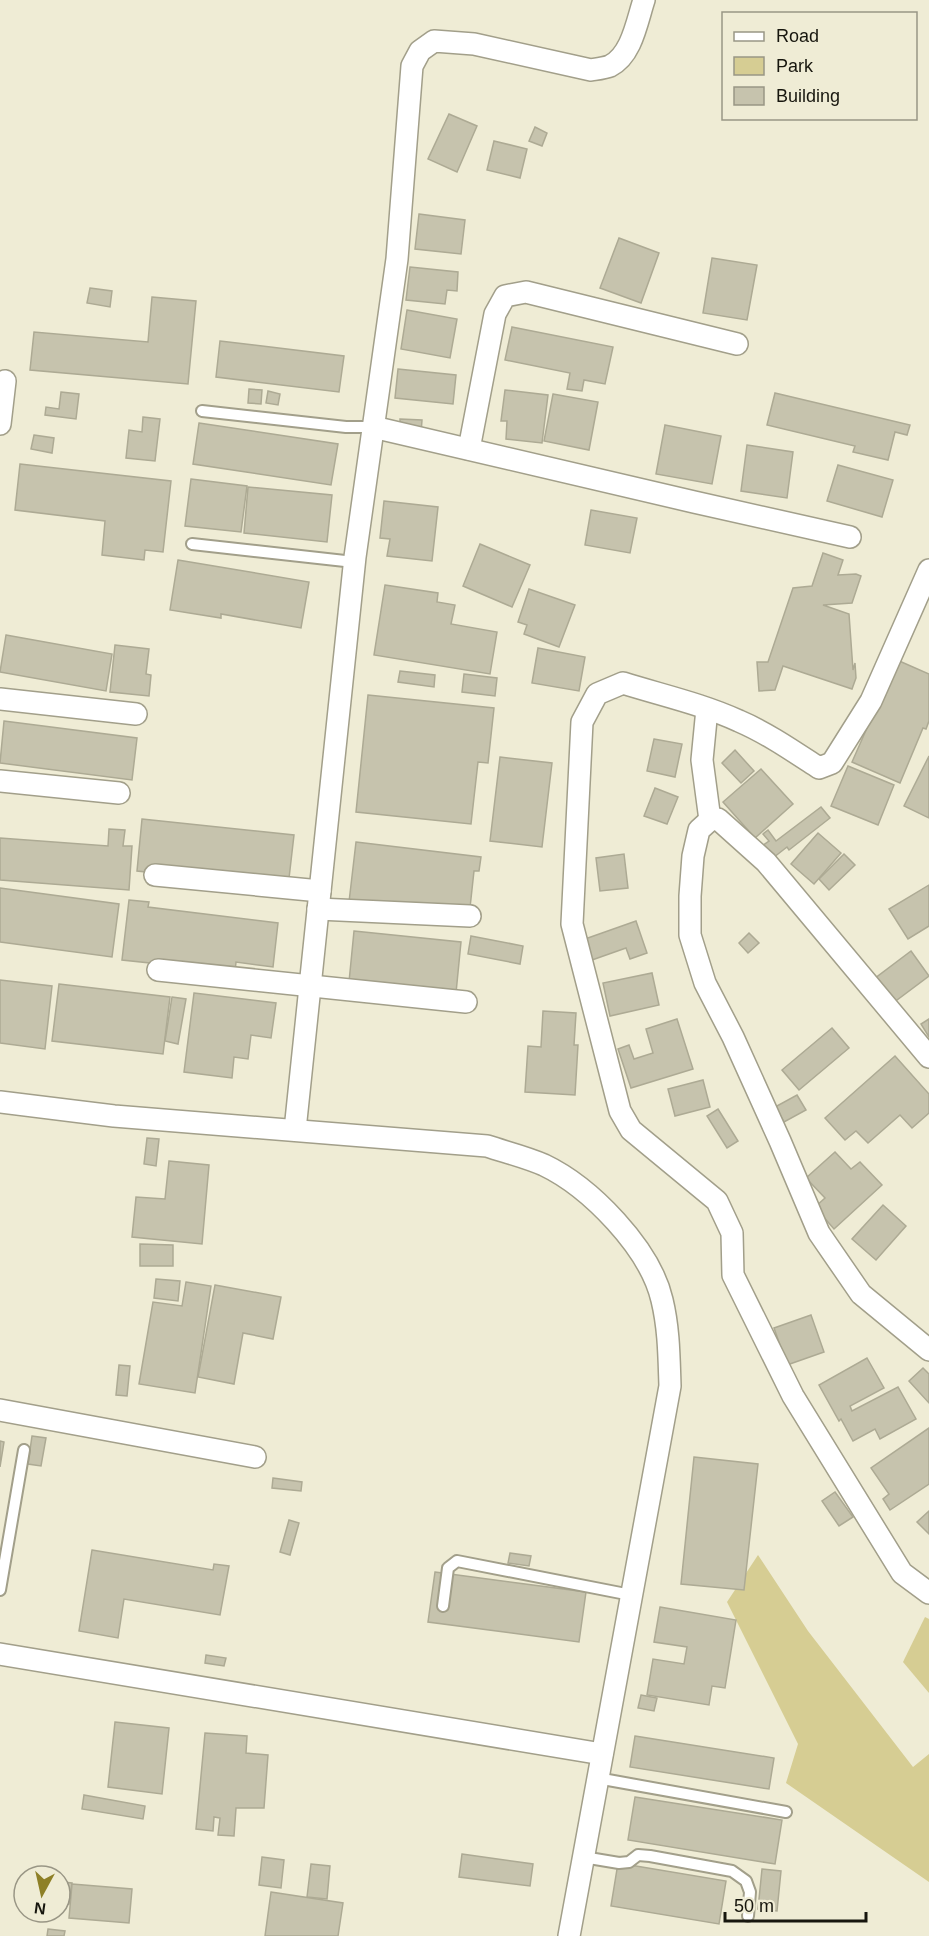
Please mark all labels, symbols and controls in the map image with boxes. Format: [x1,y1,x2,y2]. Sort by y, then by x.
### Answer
legend [722,12,917,120]
text: Road [776,26,819,46]
text: Park [776,56,814,76]
text: Building [776,86,840,106]
north arrow [12,1864,72,1924]
scale bar [725,1885,866,1923]
text: 50 m [734,1896,774,1916]
text: N [33,1899,47,1918]

